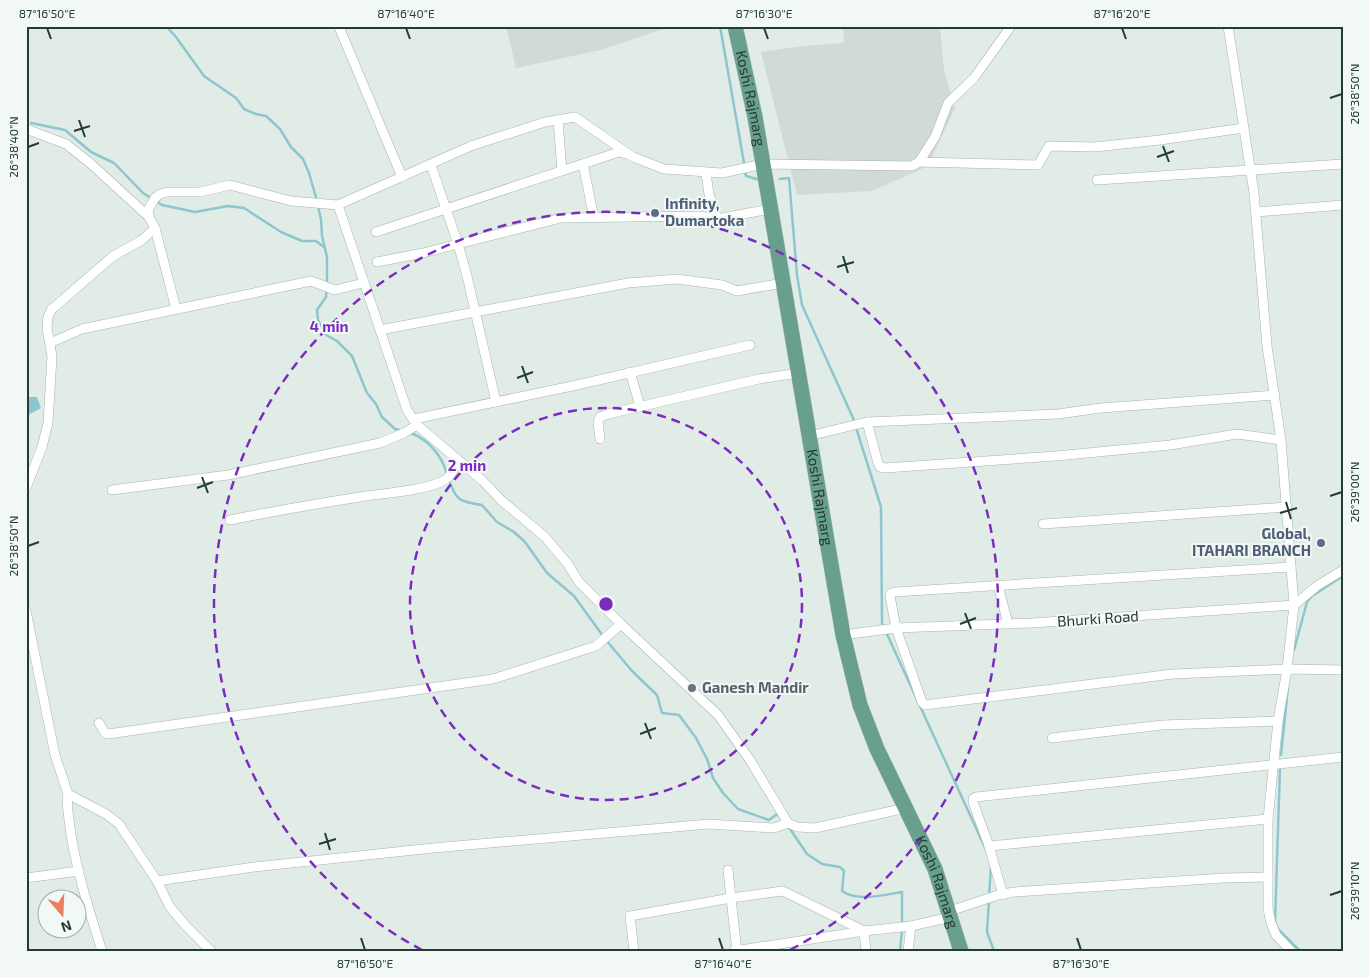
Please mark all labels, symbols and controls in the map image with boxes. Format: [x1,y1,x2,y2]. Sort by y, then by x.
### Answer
text: 87°16'50"E [19,6,76,20]
text: 87°16'40"E [377,6,435,20]
text: 87°16'30"E [736,6,793,20]
text: 87°16'20"E [1094,6,1151,20]
street label: Koshi Rajmarg [733,48,770,148]
text: 26°38'50"N [1347,64,1361,124]
text: 26°38'40"N [6,116,20,178]
place label: Infinity, Dumartoka [665,194,744,229]
marker: Infinity, Dumartoka [649,207,661,219]
text: 4 min [309,317,349,335]
street label: Koshi Rajmarg [804,448,838,547]
text: 2 min [448,456,486,474]
text: 26°39'00"N [1347,461,1361,523]
text: 26°38'50"N [6,516,20,576]
place label: Global, ITAHARI BRANCH [1192,524,1311,559]
marker: Global, ITAHARI BRANCH [1315,537,1327,549]
centre of rings [597,595,615,613]
street label: Bhurki Road [1056,606,1139,630]
place label: Ganesh Mandir [702,678,809,696]
marker: Ganesh Mandir [686,682,698,694]
street label: Koshi Rajmarg [912,832,963,931]
text: 26°39'10"N [1347,862,1361,920]
north arrow [38,890,88,940]
text: N [59,917,74,936]
text: 87°16'50"E [337,956,394,970]
text: 87°16'40"E [694,956,752,970]
text: 87°16'30"E [1053,956,1110,970]

